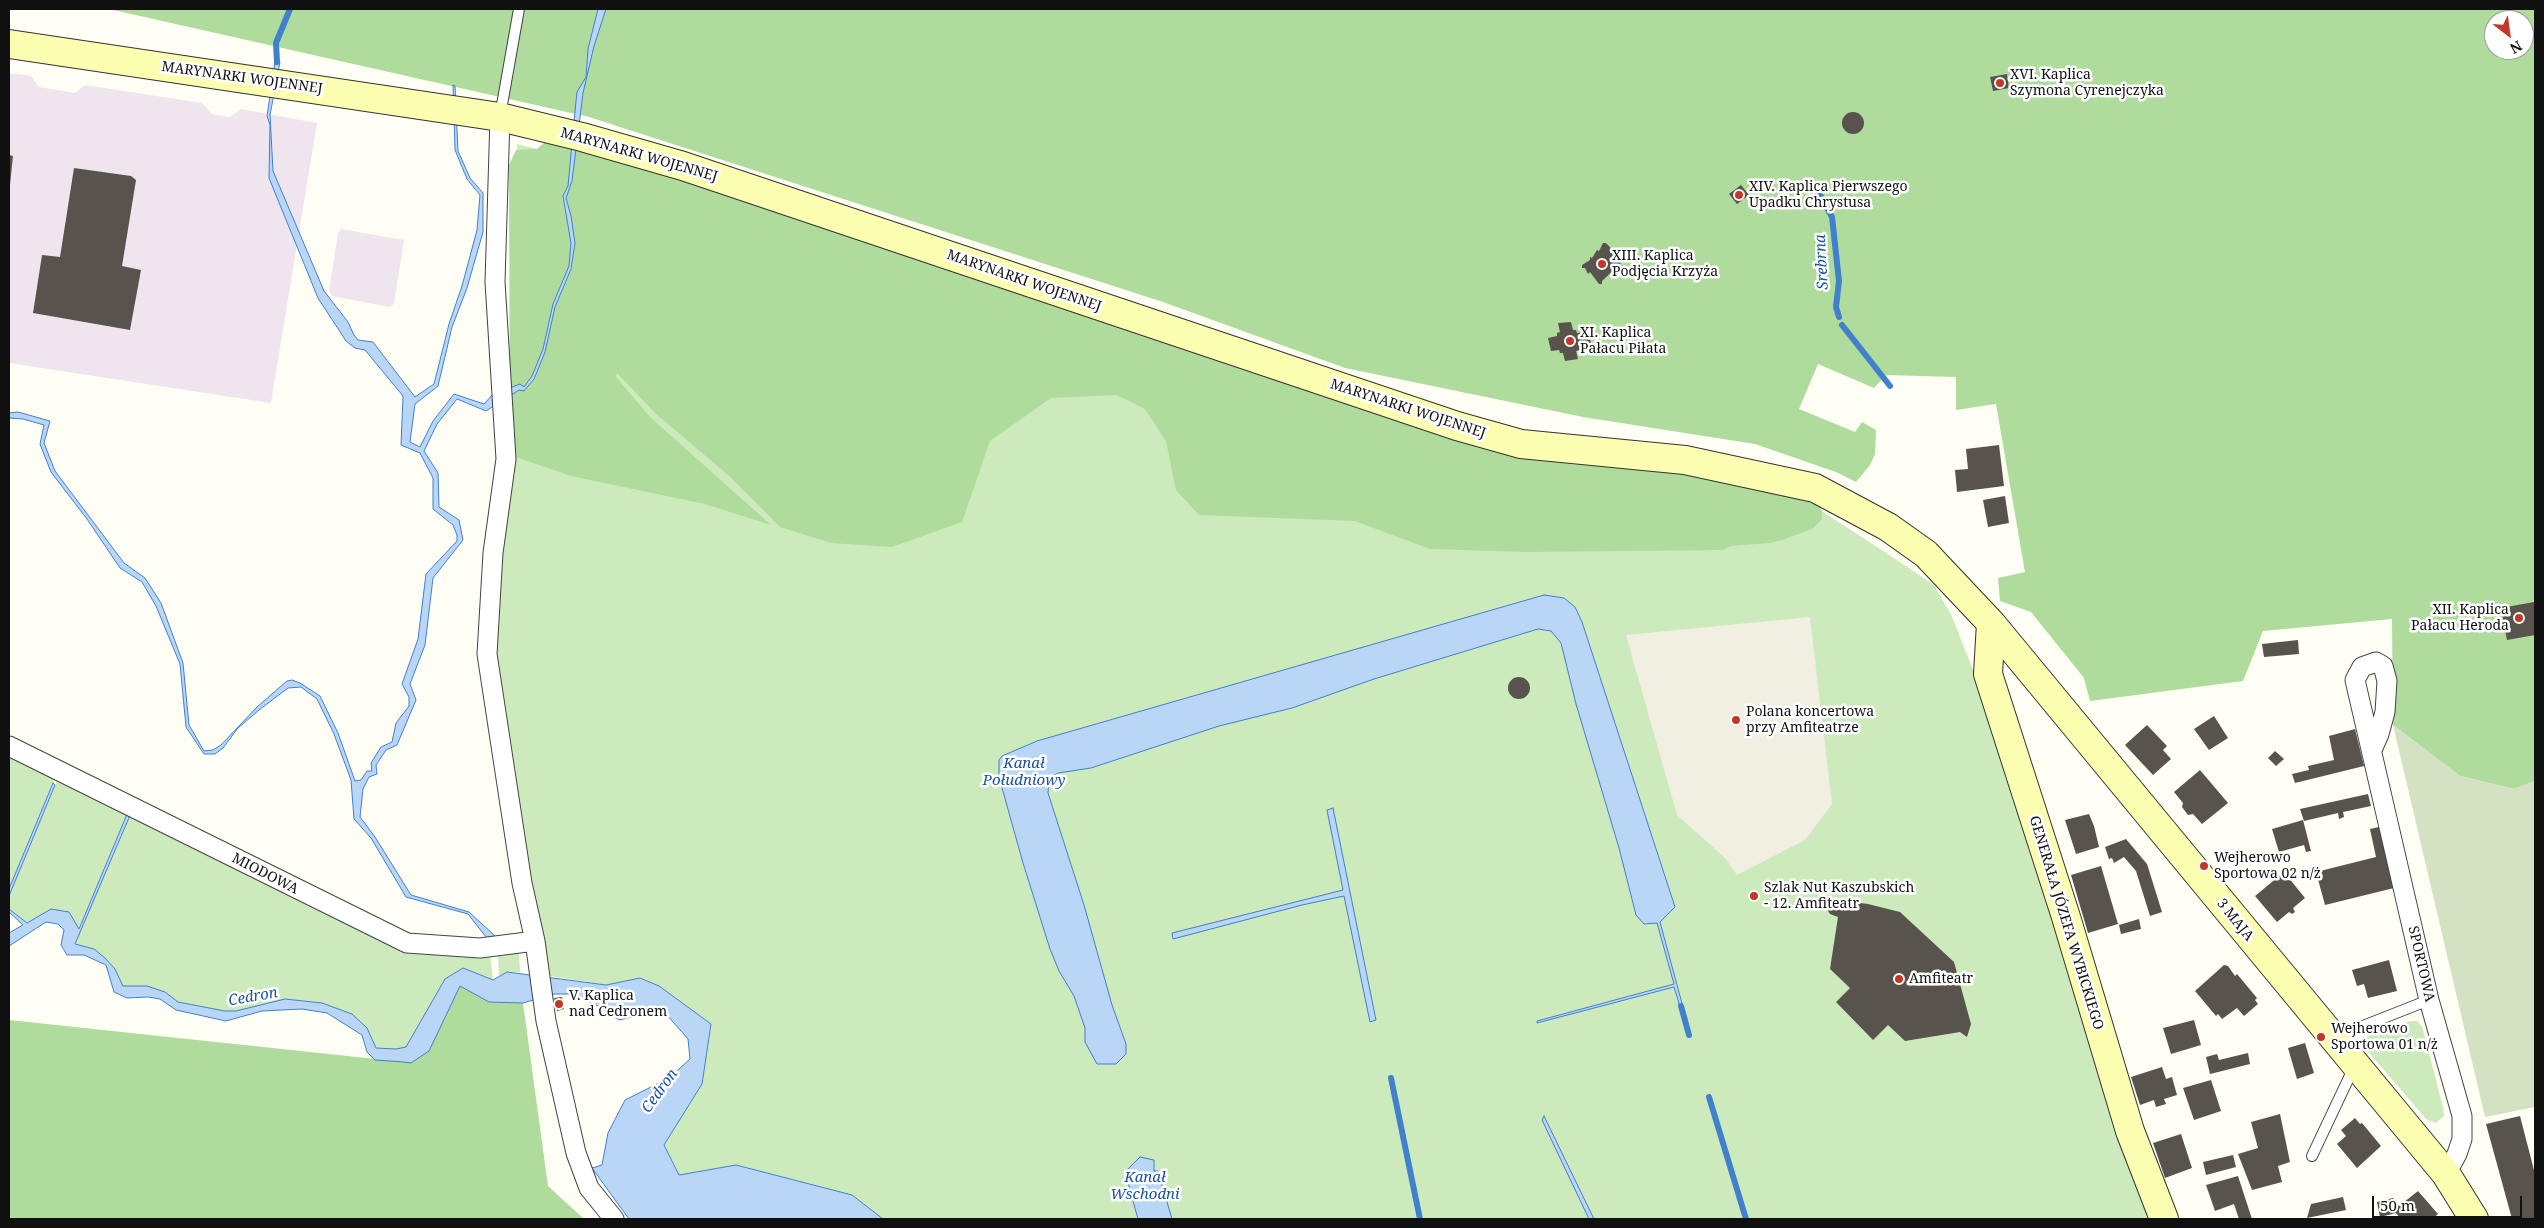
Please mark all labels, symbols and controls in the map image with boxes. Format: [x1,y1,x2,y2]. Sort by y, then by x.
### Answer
north arrow [2484,10,2534,60]
text: N [2507,37,2526,59]
street label: MARYNARKI WOJENNEJ [160,58,324,98]
place label: XVI. Kaplica Szymona Cyrenejczyka [2010,67,2164,100]
marker: XVI. Kaplica Szymona Cyrenejczyka [1994,77,2006,89]
street label: MARYNARKI WOJENNEJ [559,125,719,185]
place label: XIV. Kaplica Pierwszego Upadku Chrystusa [1749,179,1908,212]
marker: XIV. Kaplica Pierwszego Upadku Chrystusa [1733,189,1745,201]
water label: Srebrna [1812,234,1832,290]
street label: MARYNARKI WOJENNEJ [944,247,1104,315]
place label: XIII. Kaplica Podjęcia Krzyża [1612,248,1718,280]
marker: XIII. Kaplica Podjęcia Krzyża [1596,258,1608,270]
place label: XI. Kaplica Pałacu Piłata [1580,325,1666,358]
marker: XI. Kaplica Pałacu Piłata [1564,335,1576,347]
street label: MARYNARKI WOJENNEJ [1328,376,1488,442]
place label: XII. Kaplica Pałacu Heroda [2411,602,2509,634]
marker: XII. Kaplica Pałacu Heroda [2513,612,2525,624]
place label: Polana koncertowa przy Amfiteatrze [1746,704,1874,736]
marker: Polana koncertowa przy Amfiteatrze [1730,714,1742,726]
water label: Kanał Południowy [983,755,1065,790]
street label: GENERAŁA JÓZEFA WYBICKIEGO [2025,814,2107,1032]
street label: MIODOWA [229,850,301,898]
place label: Wejherowo Sportowa 02 n/ż [2214,850,2321,882]
marker: Wejherowo Sportowa 02 n/ż [2198,860,2210,872]
place label: Szlak Nut Kaszubskich - 12. Amfiteatr [1764,880,1914,912]
marker: Szlak Nut Kaszubskich - 12. Amfiteatr [1748,890,1760,902]
street label: 3 MAJA [2213,896,2257,944]
street label: SPORTOWA [2404,924,2438,1004]
place label: Amfiteatr [1909,971,1973,987]
marker: Amfiteatr [1893,973,1905,985]
water label: Cedron [227,984,279,1010]
place label: V. Kaplica nad Cedronem [569,988,667,1020]
marker: V. Kaplica nad Cedronem [553,998,565,1010]
place label: Wejherowo Sportowa 01 n/ż [2331,1021,2438,1054]
marker: Wejherowo Sportowa 01 n/ż [2315,1031,2327,1043]
water label: Cedron [638,1066,682,1116]
water label: Kanał Wschodni [1110,1169,1180,1204]
scale bar [2374,1186,2524,1218]
text: 50 m [2380,1195,2415,1215]

